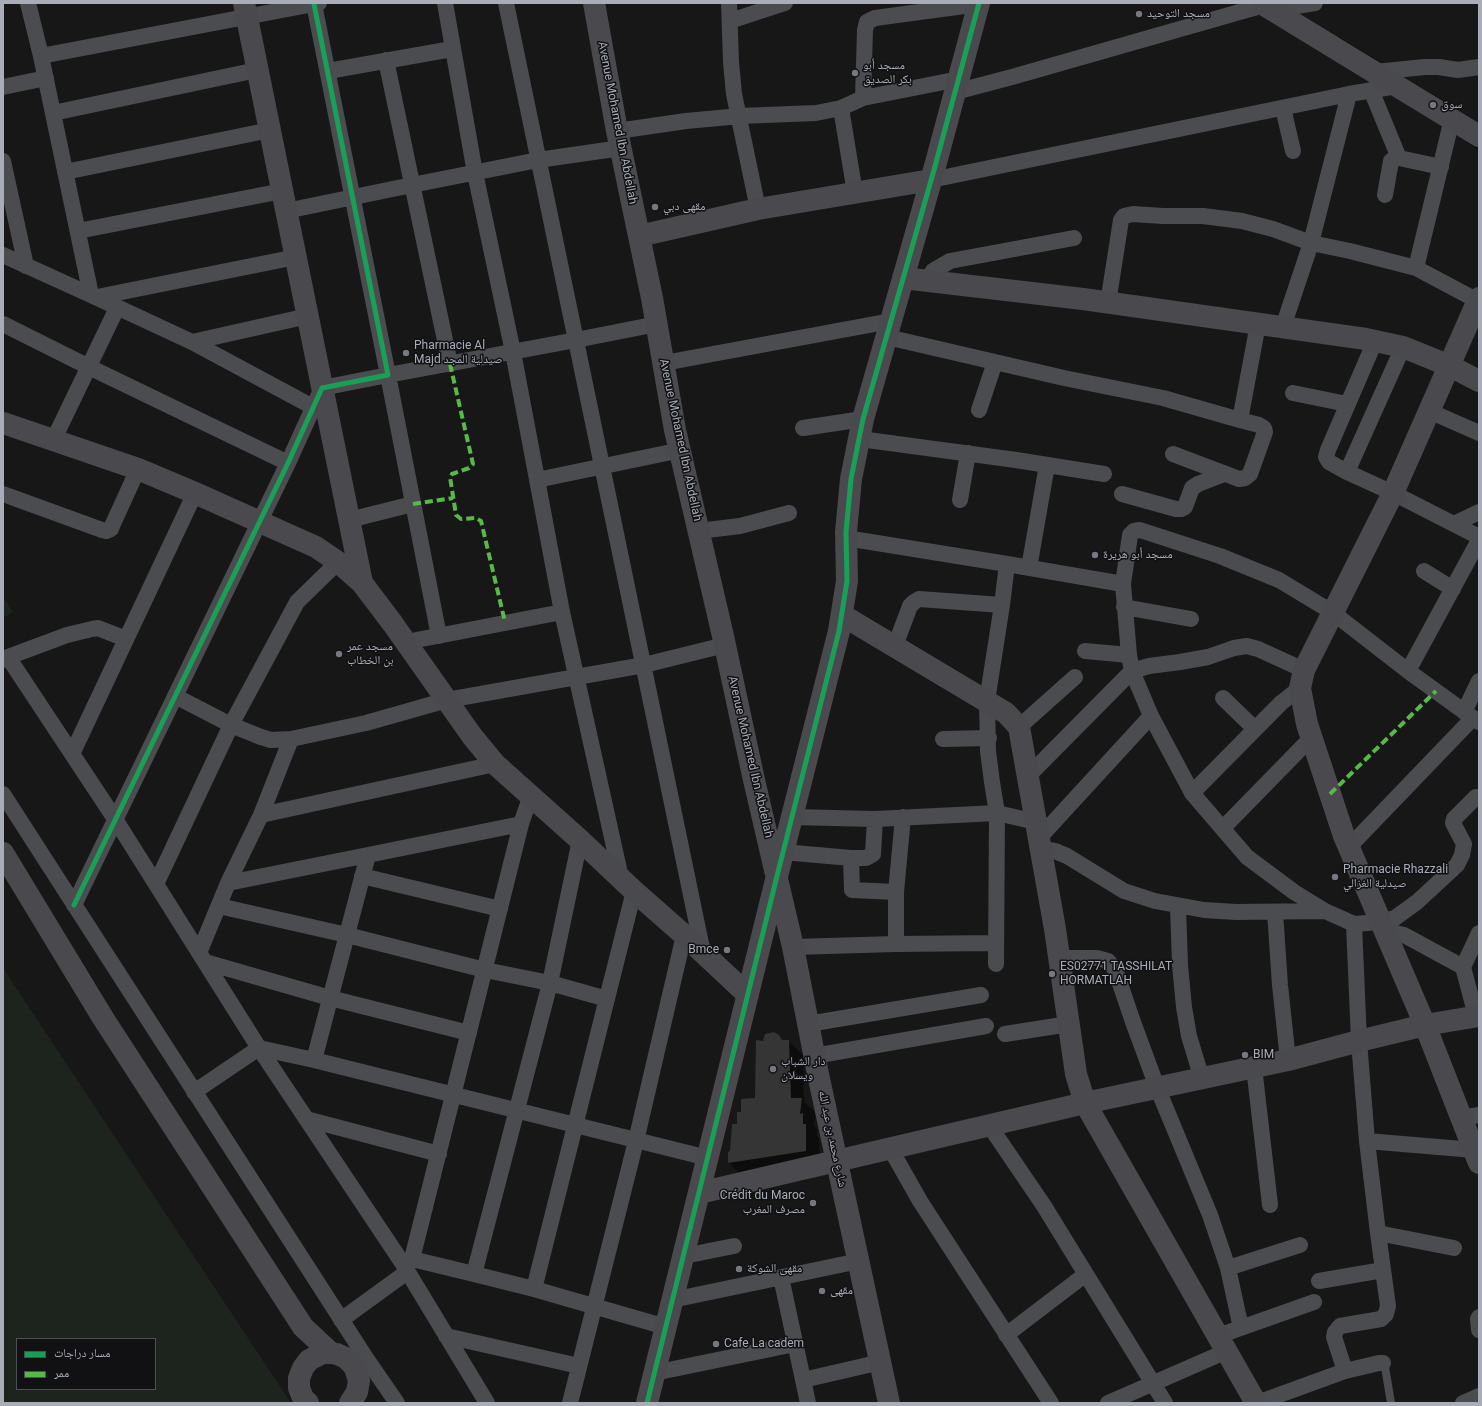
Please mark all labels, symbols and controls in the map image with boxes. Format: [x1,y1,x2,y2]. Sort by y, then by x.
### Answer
place label: مسجد التوحيد [1147,7,1210,21]
marker: مسجد التوحيد [1134,9,1144,19]
street label: Avenue Mohamed Ibn Abdellah [594,40,640,206]
place label: مسجد أبو بكر الصديق [863,59,912,87]
marker: مسجد أبو بكر الصديق [850,68,860,78]
place label: سوق [1441,98,1462,112]
marker: سوق [1428,100,1438,110]
place label: مقهى دبي [663,200,705,214]
marker: مقهى دبي [650,202,660,212]
place label: Pharmacie Al Majd صيدلية المجد [414,339,502,367]
marker: Pharmacie Al Majd صيدلية المجد [401,348,411,358]
street label: Avenue Mohamed Ibn Abdellah [656,358,704,522]
place label: مسجد أبو هريرة [1103,548,1173,562]
marker: مسجد أبو هريرة [1090,550,1100,560]
place label: مسجد عمر بن الخطاب [347,640,394,668]
marker: مسجد عمر بن الخطاب [334,649,344,659]
street label: Avenue Mohamed Ibn Abdellah [724,675,776,839]
place label: Pharmacie Rhazzali صيدلية الغزالي [1343,863,1448,891]
marker: Pharmacie Rhazzali صيدلية الغزالي [1330,872,1340,882]
place label: Bmce [688,943,719,957]
marker: Bmce [722,945,732,955]
place label: ES02771 TASSHILAT HORMATLAH [1060,960,1172,988]
marker: ES02771 TASSHILAT HORMATLAH [1047,969,1057,979]
place label: BIM [1253,1048,1274,1062]
marker: BIM [1240,1050,1250,1060]
place label: دار الشباب ويسلان [781,1055,826,1083]
marker: دار الشباب ويسلان [768,1064,778,1074]
street label: شارع محمد بن عبد الله [815,1089,849,1189]
place label: Crédit du Maroc مصرف المغرب [720,1189,805,1217]
marker: Crédit du Maroc مصرف المغرب [808,1198,818,1208]
place label: مقهى الشوكة [747,1262,802,1276]
marker: مقهى الشوكة [734,1264,744,1274]
place label: مقهى [830,1284,853,1298]
marker: مقهى [817,1286,827,1296]
place label: Cafe La cadem [724,1337,804,1351]
legend [16,1338,156,1390]
marker: Cafe La cadem [711,1339,721,1349]
text: مسار دراجات [54,1346,110,1360]
text: ممر [54,1366,69,1380]

